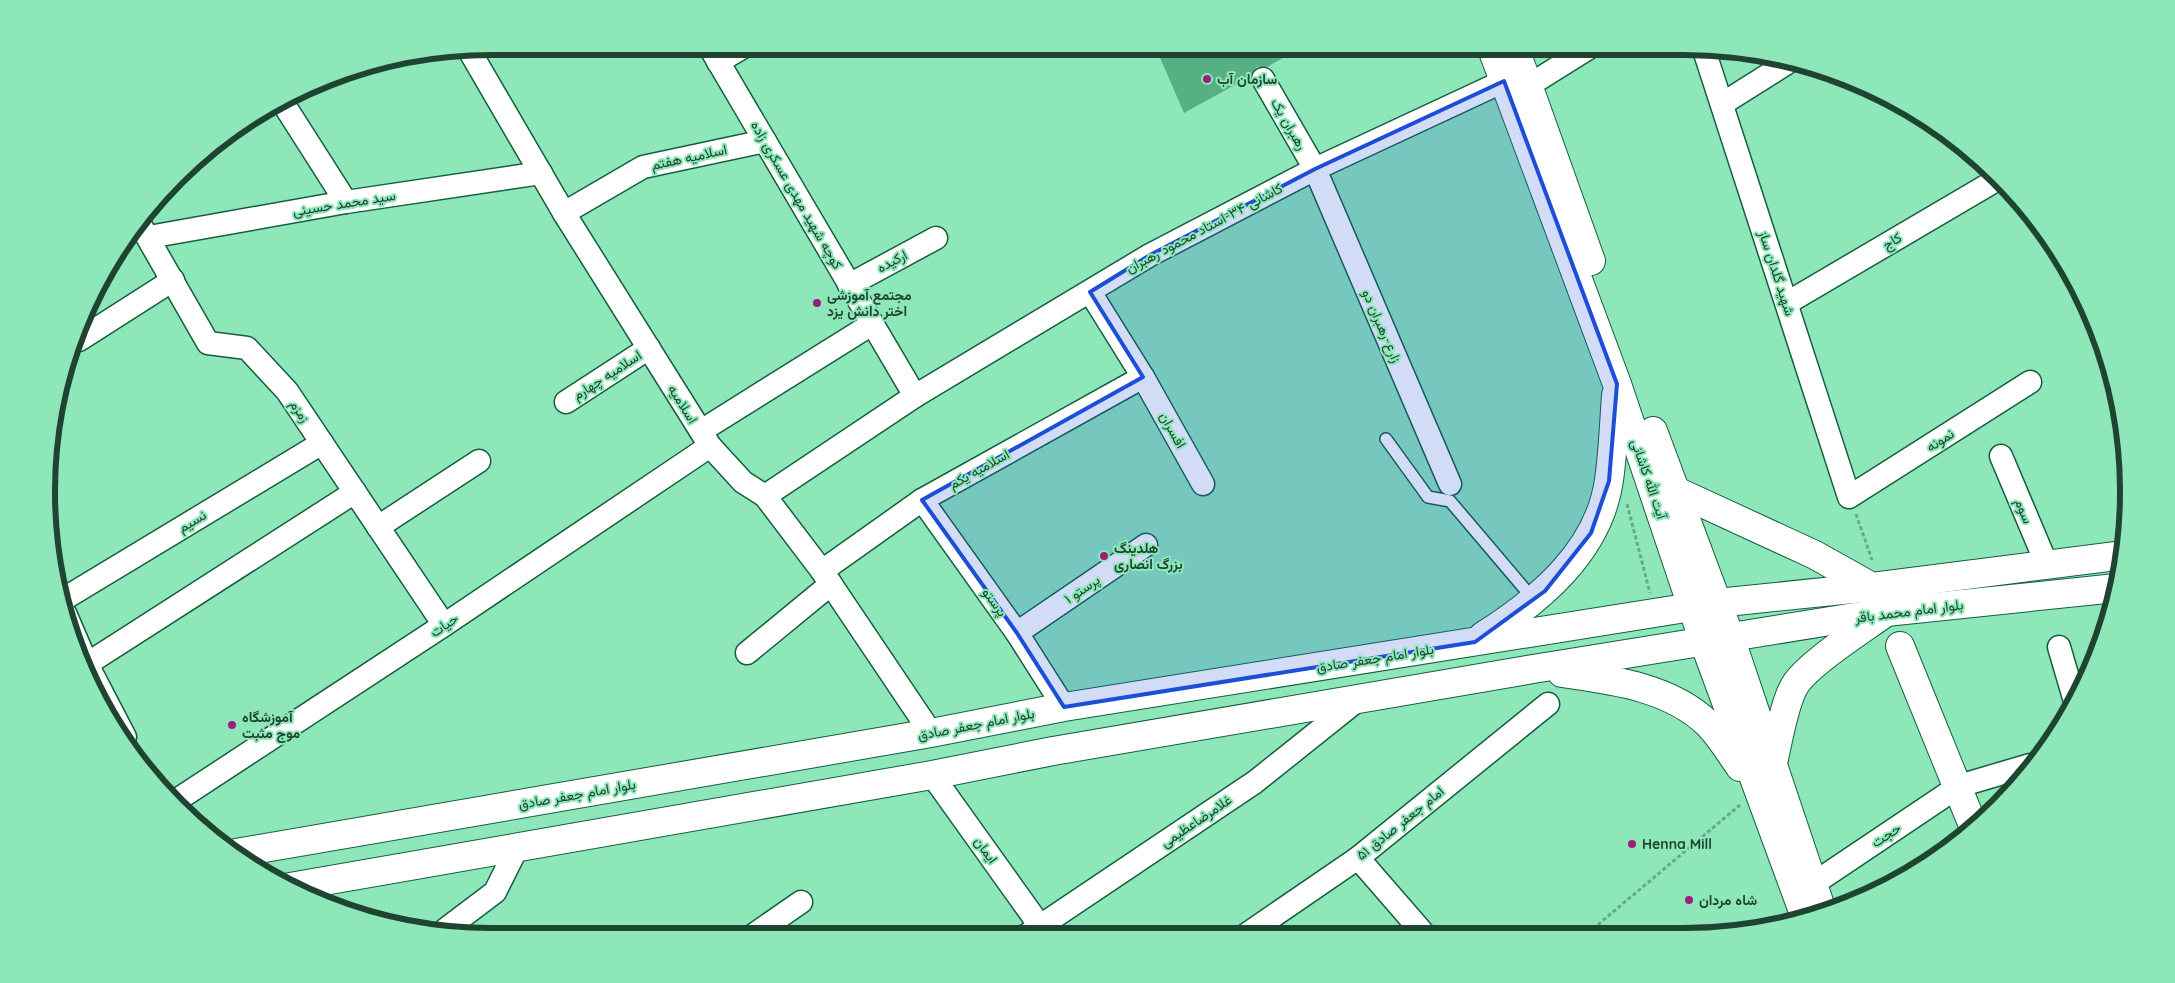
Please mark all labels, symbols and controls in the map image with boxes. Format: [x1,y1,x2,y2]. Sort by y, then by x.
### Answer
place label: سازمان آب [1217,70,1277,88]
marker: سازمان آب [1201,73,1213,85]
street label: رهبران یک [1267,95,1311,153]
street label: کوچه شهید مهدی عسکری زاده [746,118,847,273]
street label: اسلامیه هفتم [650,140,728,174]
street label: کاشانی ۳۴-استاد محمود رهبران [1122,179,1286,277]
street label: سید محمد حسینی [291,186,397,220]
street label: شهید گلدان ساز [1754,227,1799,318]
street label: کاج [1879,228,1906,255]
street label: ارکیده [874,246,910,276]
place label: مجتمع آموزشی اختر دانش یزد [827,286,912,320]
street label: زارع-رهبران دو [1357,286,1406,366]
marker: مجتمع آموزشی اختر دانش یزد [811,297,823,309]
street label: اسلامیه چهارم [569,346,645,405]
street label: اسلامیه [664,381,702,427]
street label: زمزم [286,396,314,426]
street label: افسران [1156,409,1190,451]
street label: نمونه [1923,424,1957,456]
street label: آیت الله کاشانی [1627,437,1672,523]
street label: اسلامیه یکم [945,445,1013,493]
street label: سوم [2011,496,2037,526]
street label: نسیم [175,506,209,536]
place label: هلدینگ بزرگ انصاری [1114,539,1183,573]
marker: هلدینگ بزرگ انصاری [1098,550,1110,562]
street label: پرستو ۱ [1061,570,1104,608]
street label: پرستو [978,584,1012,621]
street label: بلوار امام محمد باقر [1853,595,1964,627]
street label: حیات [426,609,462,641]
street label: بلوار امام جعفر صادق [1315,640,1435,676]
street label: بلوار امام جعفر صادق [916,704,1036,744]
place label: آموزشگاه موج مثبت [242,708,301,743]
marker: آموزشگاه موج مثبت [226,719,238,731]
street label: بلوار امام جعفر صادق [517,775,637,813]
street label: امام جعفر صادق ۵۱ [1352,782,1448,864]
street label: غلامرضاعظیمی [1157,791,1235,851]
street label: حجت [1868,819,1904,851]
street label: ایمان [970,833,1002,867]
place label: Henna Mill [1642,835,1712,853]
marker: Henna Mill [1626,838,1638,850]
place label: شاه مردان [1699,891,1757,909]
marker: شاه مردان [1683,894,1695,906]

